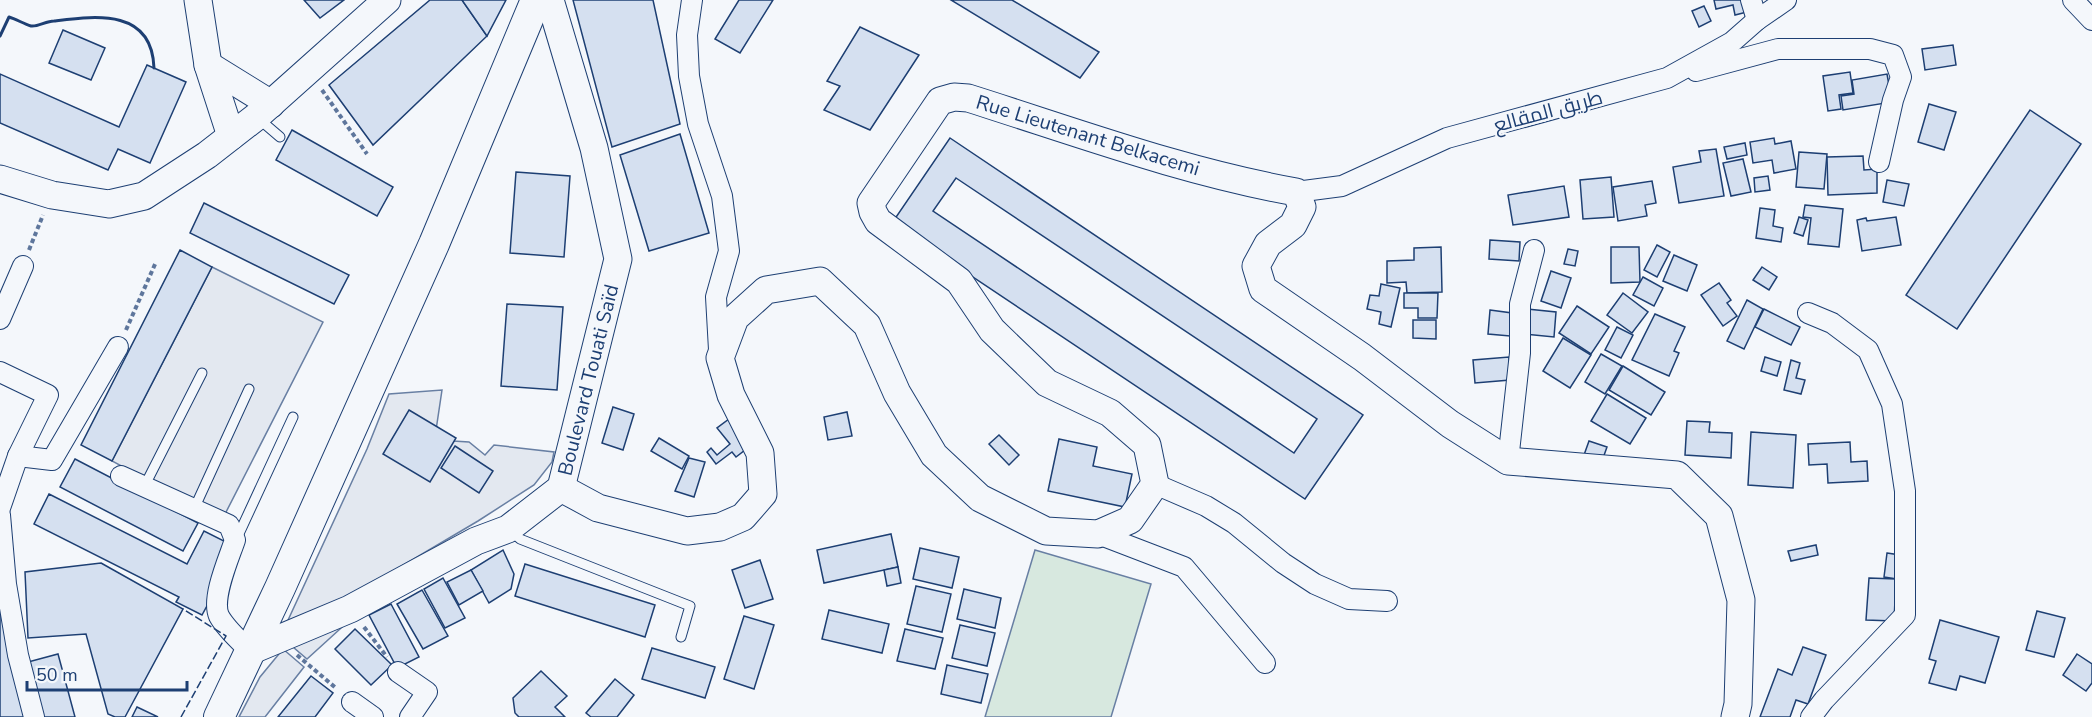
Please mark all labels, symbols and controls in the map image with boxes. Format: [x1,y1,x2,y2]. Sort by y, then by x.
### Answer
street label: طريق المقالع [1491,84,1606,139]
street label: Rue Lieutenant Belkacemi [973,89,1203,182]
street label: Boulevard Touati Saïd [552,282,625,479]
scale bar [27,654,188,692]
text: 50 m [36,663,78,687]

